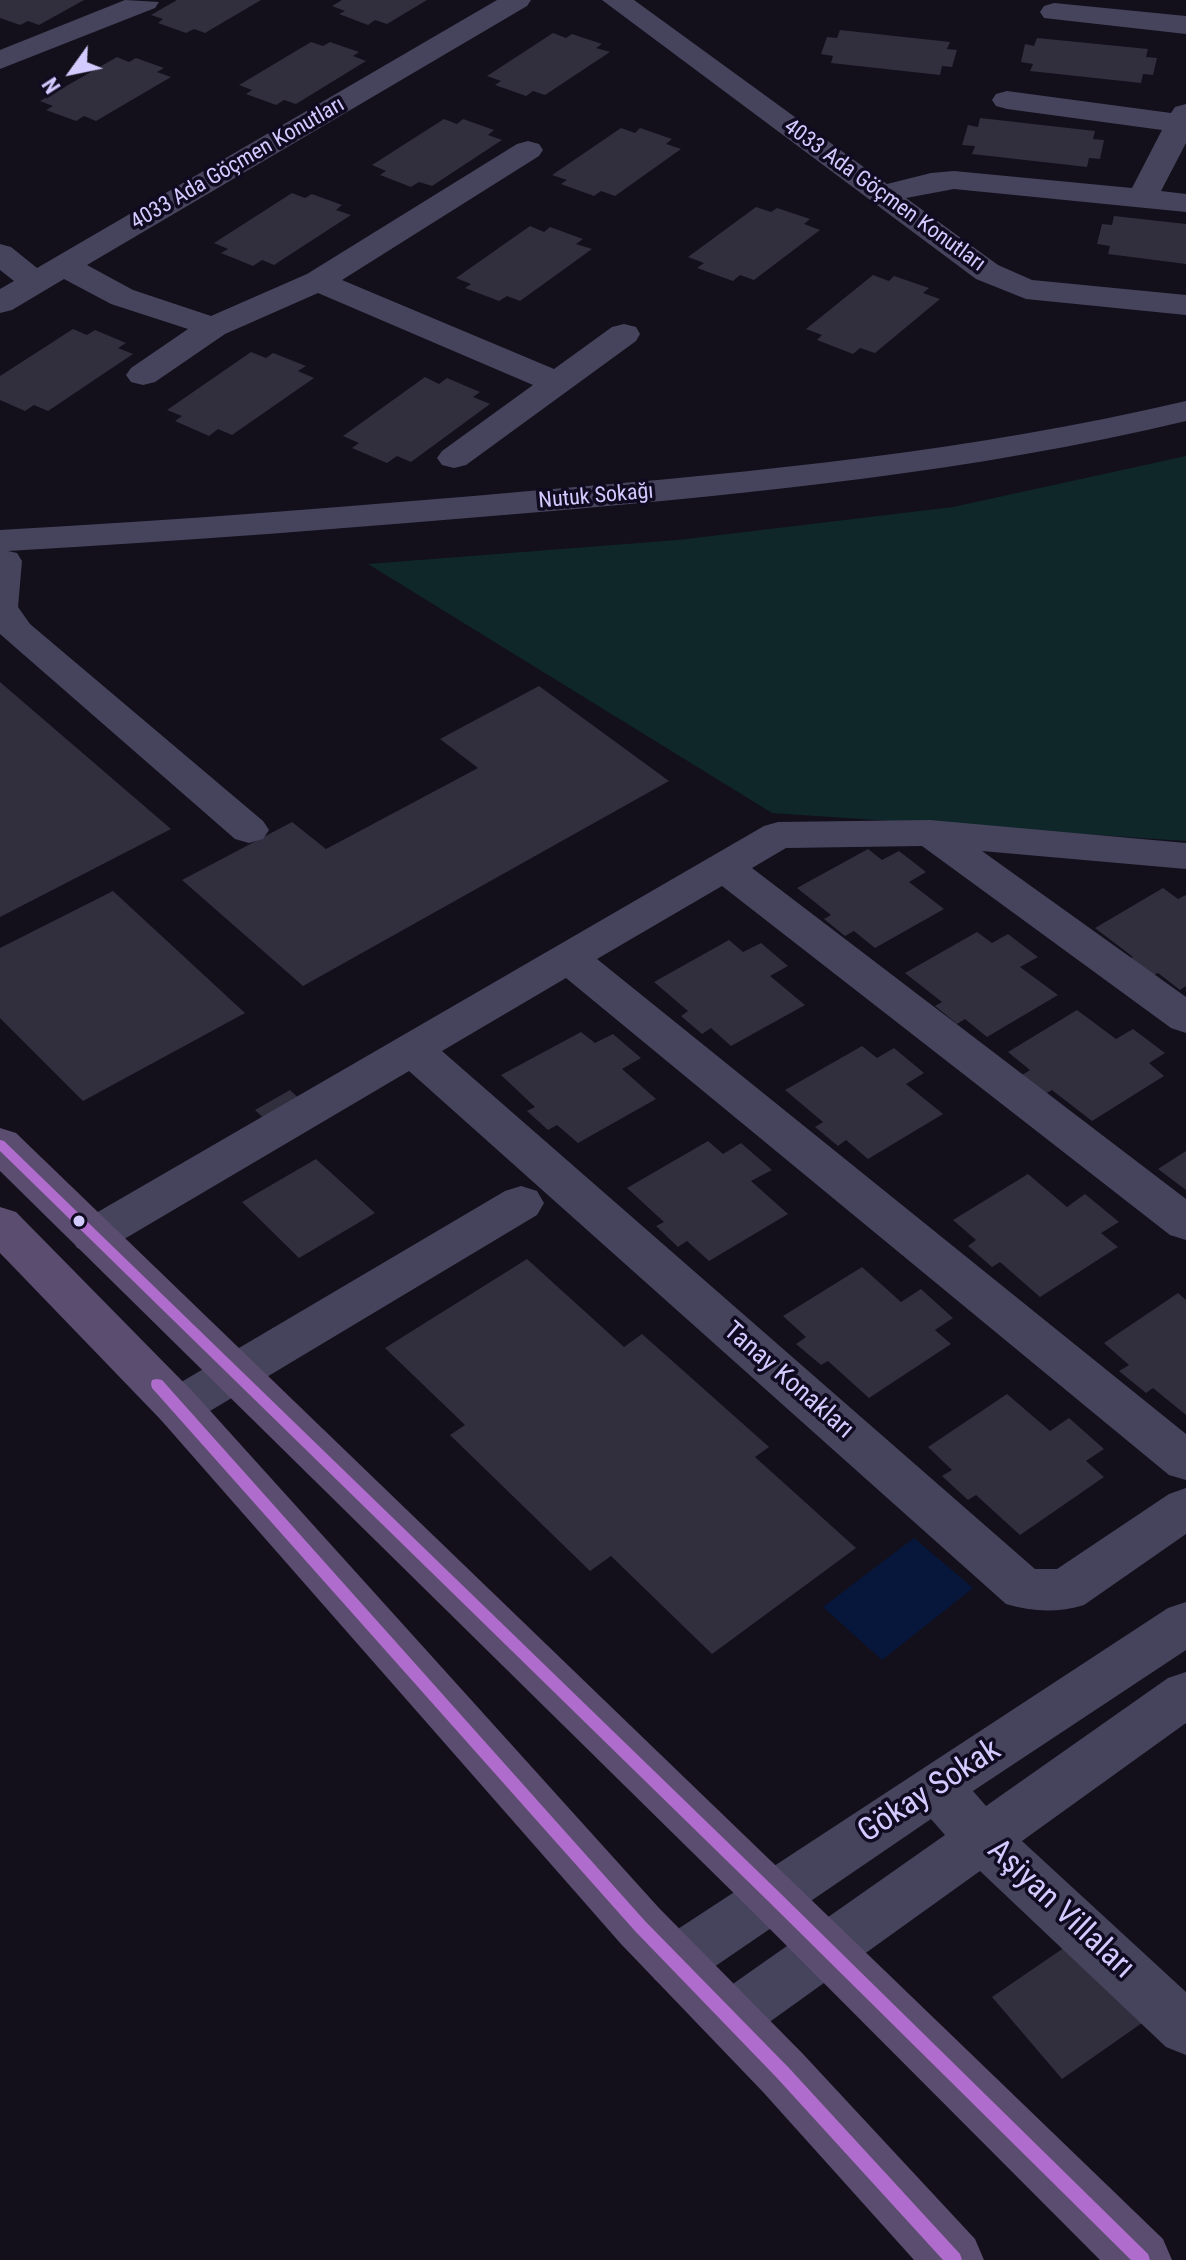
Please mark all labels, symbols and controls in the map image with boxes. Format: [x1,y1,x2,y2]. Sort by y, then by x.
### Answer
north arrow [32,32,112,112]
text: N [37,73,66,98]
street label: 4033 Ada Göçmen Konutları [126,92,350,236]
street label: 4033 Ada Göçmen Konutları [778,114,990,278]
street label: Nutuk Sokağı [537,479,655,515]
unlabelled marker [71,1213,87,1229]
street label: Tanay Konakları [717,1316,859,1446]
street label: Gökay Sokak [852,1732,1008,1852]
street label: Aşiyan Villaları [979,1832,1141,1988]

